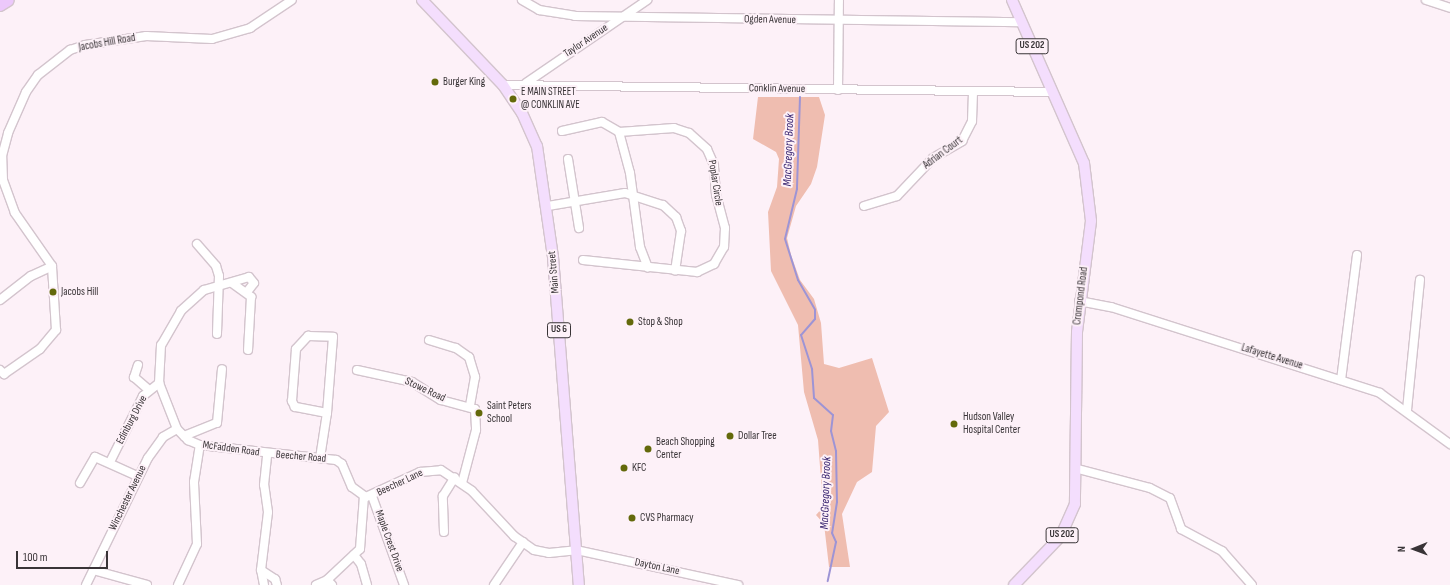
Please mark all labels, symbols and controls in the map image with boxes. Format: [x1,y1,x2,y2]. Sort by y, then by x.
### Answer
street label: Ogden Avenue [744,13,796,27]
street label: Taylor Avenue [561,21,611,61]
street label: Jacobs Hill Road [78,32,136,54]
road number: US 202 [1015,38,1049,54]
place label: Burger King [443,75,485,89]
marker: Burger King [430,77,440,87]
street label: Conklin Avenue [749,82,805,96]
place label: E MAIN STREET @ CONKLIN AVE [521,86,580,112]
marker: E MAIN STREET @ CONKLIN AVE [508,94,518,104]
water label: MacGregory Brook [781,113,797,187]
street label: Adrian Court [921,134,965,172]
street label: Poplar Circle [705,159,725,207]
street label: Main Street [546,250,562,294]
street label: Crompond Road [1071,266,1091,326]
place label: Jacobs Hill [61,285,98,299]
marker: Jacobs Hill [48,287,58,297]
place label: Stop & Shop [638,315,683,329]
marker: Stop & Shop [625,317,635,327]
road number: US 6 [547,322,571,338]
street label: Lafayette Avenue [1240,341,1304,373]
street label: Stowe Road [403,375,447,405]
street label: Edinburg Drive [114,393,150,447]
place label: Saint Peters School [487,400,532,426]
marker: Saint Peters School [474,408,484,418]
place label: Hudson Valley Hospital Center [963,411,1020,437]
marker: Hudson Valley Hospital Center [948,418,960,430]
place label: Dollar Tree [738,429,777,443]
marker: Dollar Tree [725,431,735,441]
place label: Beach Shopping Center [656,436,715,462]
street label: McFadden Road [202,438,260,460]
marker: Beach Shopping Center [643,444,653,454]
street label: Beecher Road [275,448,327,466]
water label: MacGregory Brook [818,456,834,530]
place label: KFC [632,461,646,475]
street label: Winchester Avenue [107,463,149,533]
marker: KFC [619,463,629,473]
street label: Beecher Lane [375,467,425,499]
street label: Maple Crest Drive [372,508,406,574]
place label: CVS Pharmacy [640,511,693,525]
marker: CVS Pharmacy [627,513,637,523]
road number: US 202 [1045,527,1079,543]
north arrow [1394,529,1434,569]
scale bar [18,543,110,569]
text: N [1395,546,1408,552]
text: 100 m [23,550,48,565]
street label: Dayton Lane [633,556,681,578]

